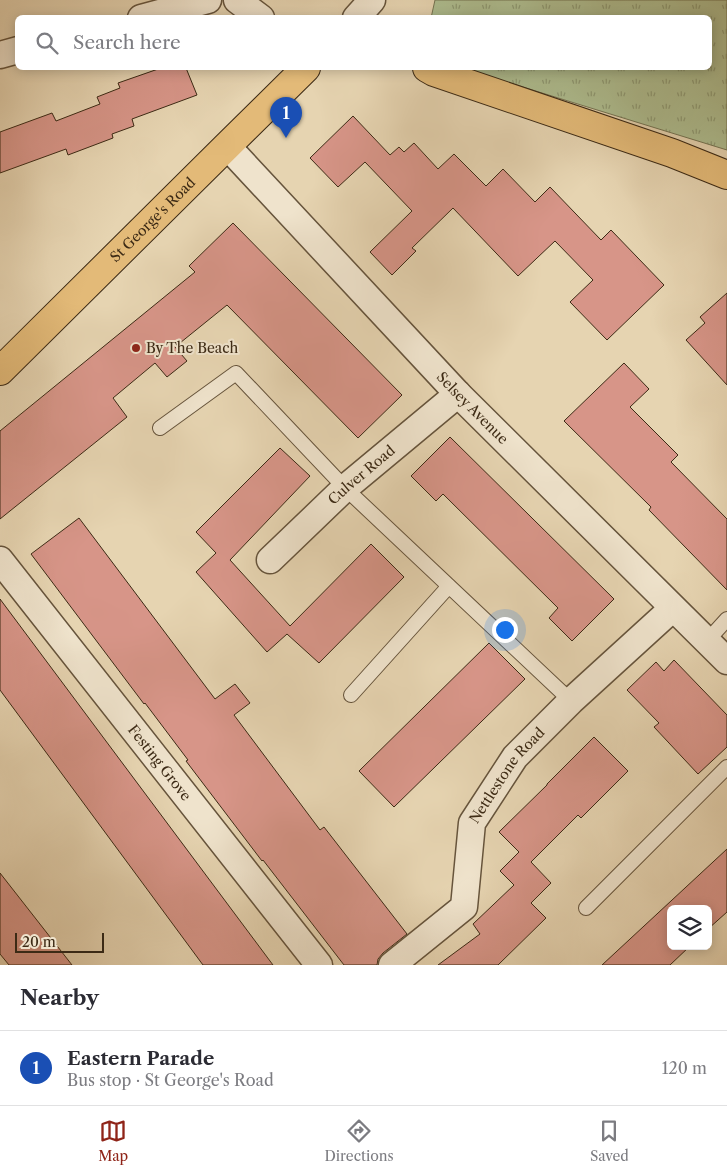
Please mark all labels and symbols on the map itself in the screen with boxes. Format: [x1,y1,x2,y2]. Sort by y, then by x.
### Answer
pin: 1 [270,97,302,138]
street label: St George's Road [106,173,200,266]
place label: By The Beach [146,339,239,357]
marker: By The Beach [130,342,142,354]
street label: Selsey Avenue [433,368,512,448]
street label: Culver Road [324,441,399,508]
your location [492,617,518,643]
street label: Festing Grove [124,721,195,804]
street label: Nettlestone Road [465,723,549,827]
scale bar [15,930,104,953]

